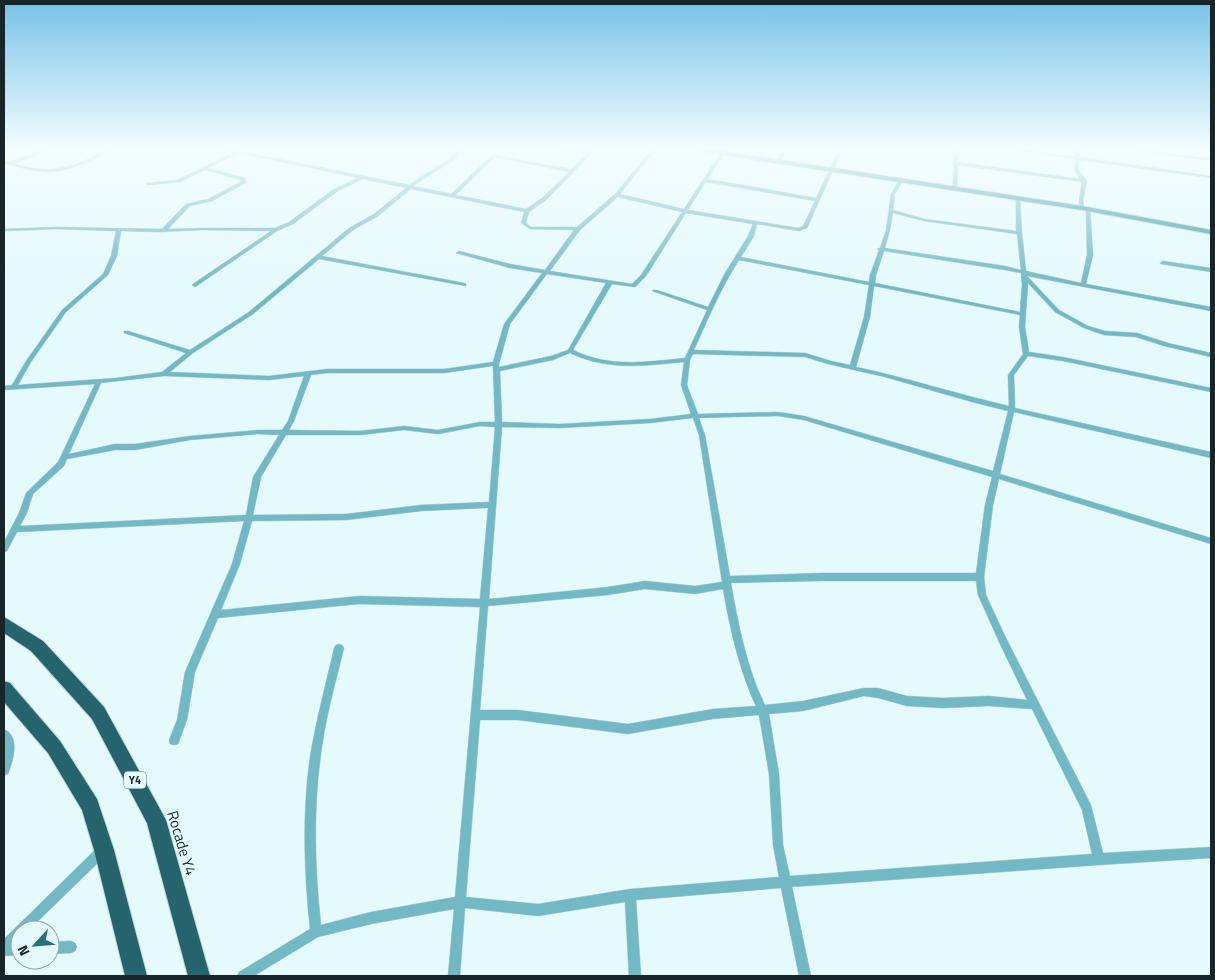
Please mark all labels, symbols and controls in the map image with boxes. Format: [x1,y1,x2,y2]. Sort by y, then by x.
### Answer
road number: Y4 [124,772,146,788]
street label: Rocade Y4 [161,808,203,878]
north arrow [10,920,60,970]
text: N [11,942,34,960]

